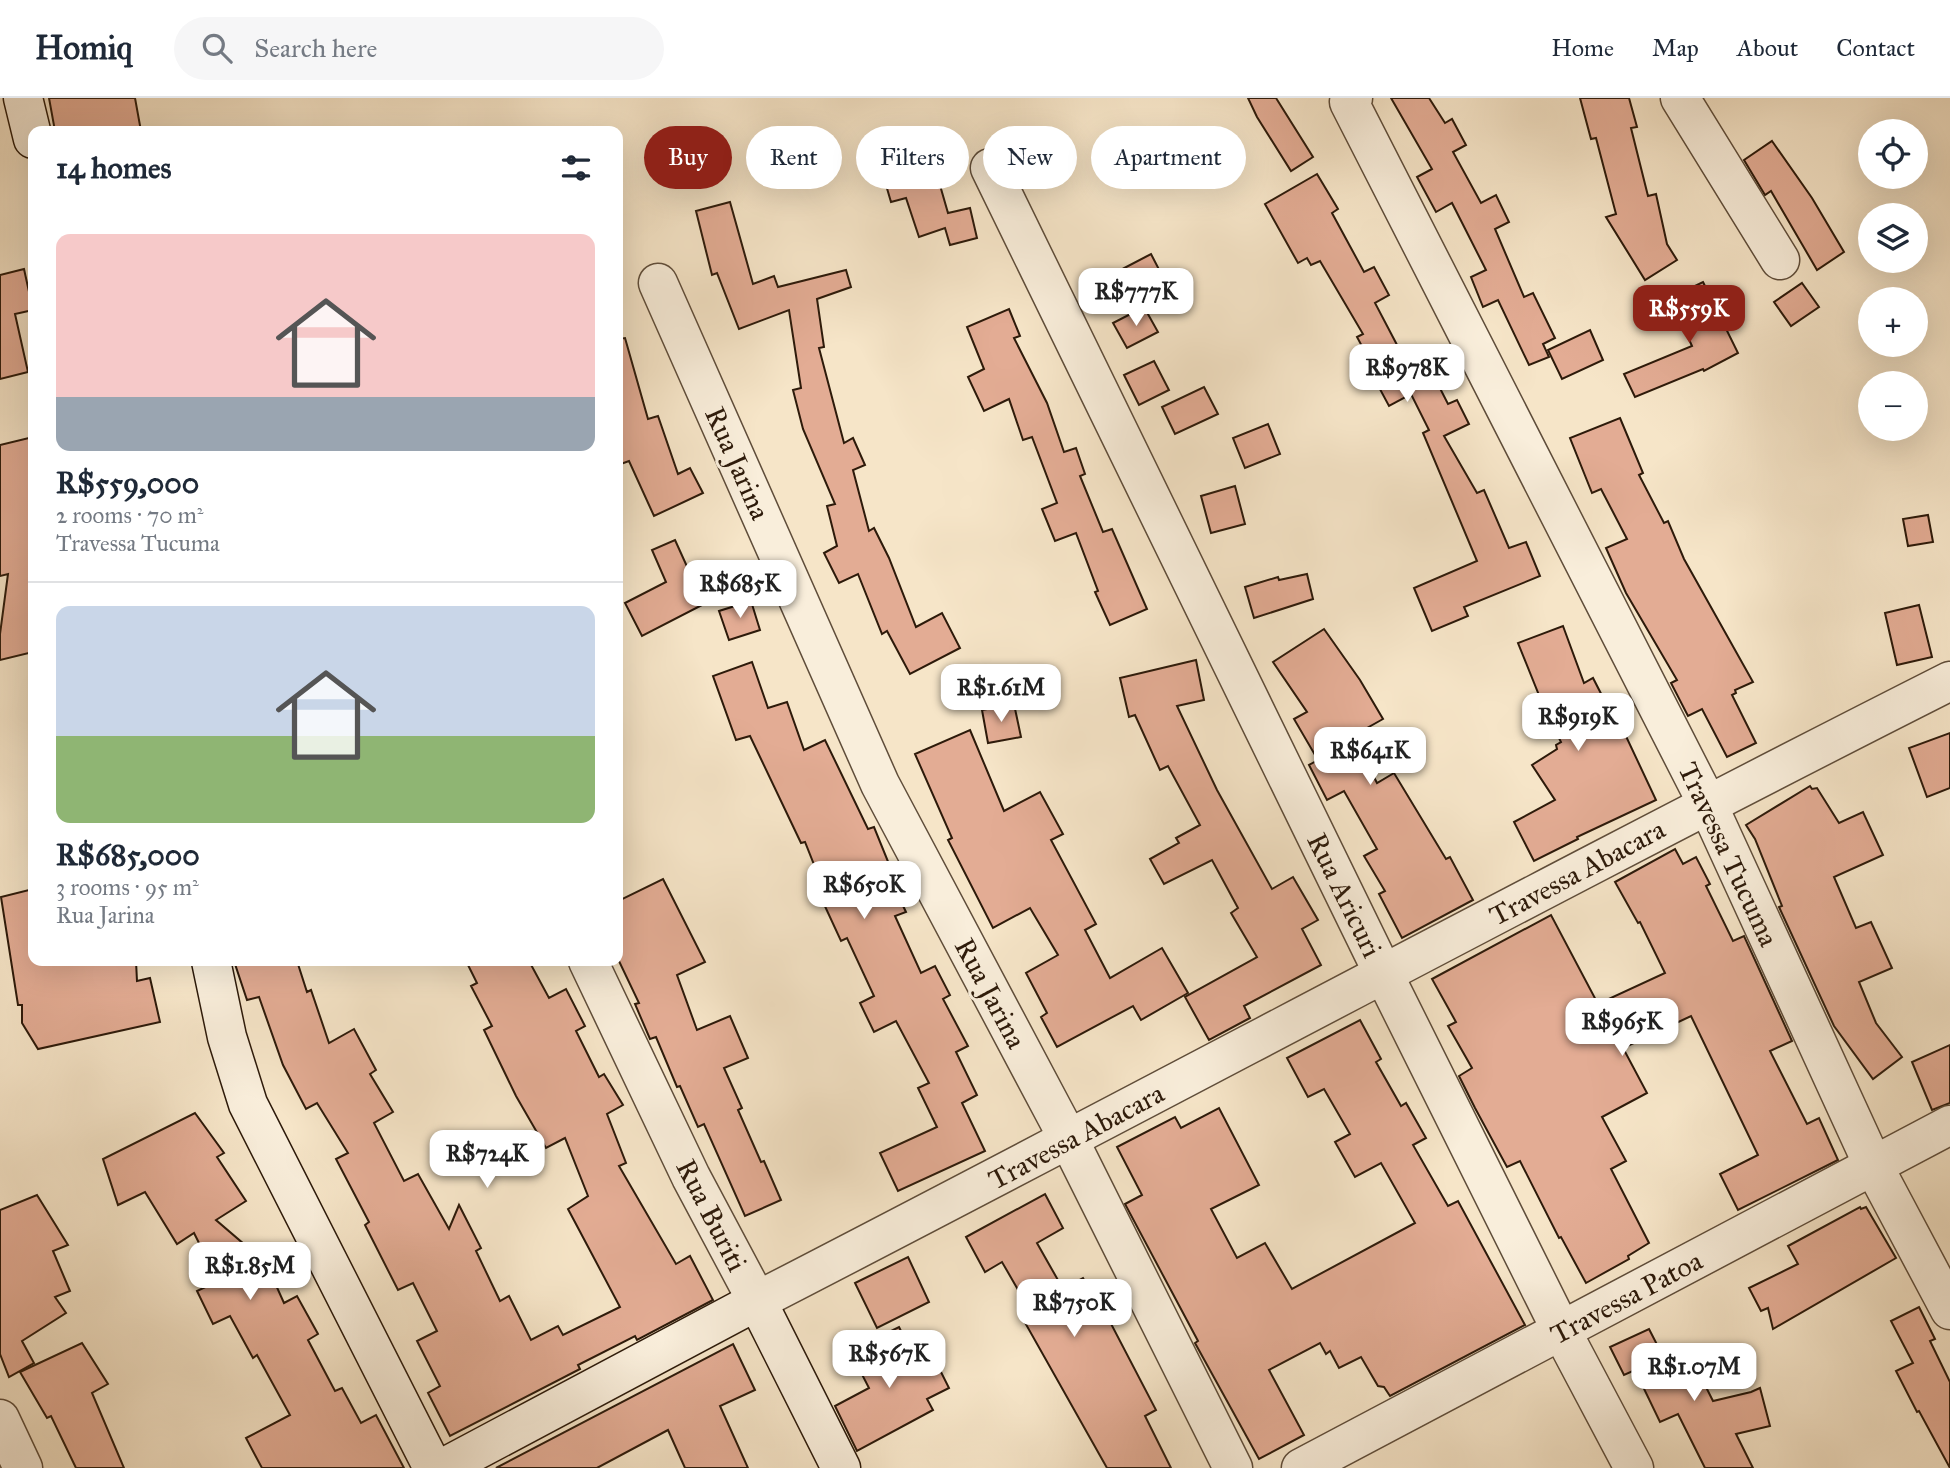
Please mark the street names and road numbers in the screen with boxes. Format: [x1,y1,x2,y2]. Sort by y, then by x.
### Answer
street label: Rua Jarina [697,401,778,525]
street label: Travessa Tucuma [1671,756,1787,952]
street label: Travessa Abacara [1483,811,1671,933]
street label: Rua Aricuri [1299,827,1390,963]
street label: Rua Jarina [947,932,1034,1055]
street label: Travessa Abacara [982,1075,1170,1197]
street label: Rua Buriti [668,1153,755,1277]
street label: Travessa Patoa [1544,1243,1708,1352]

